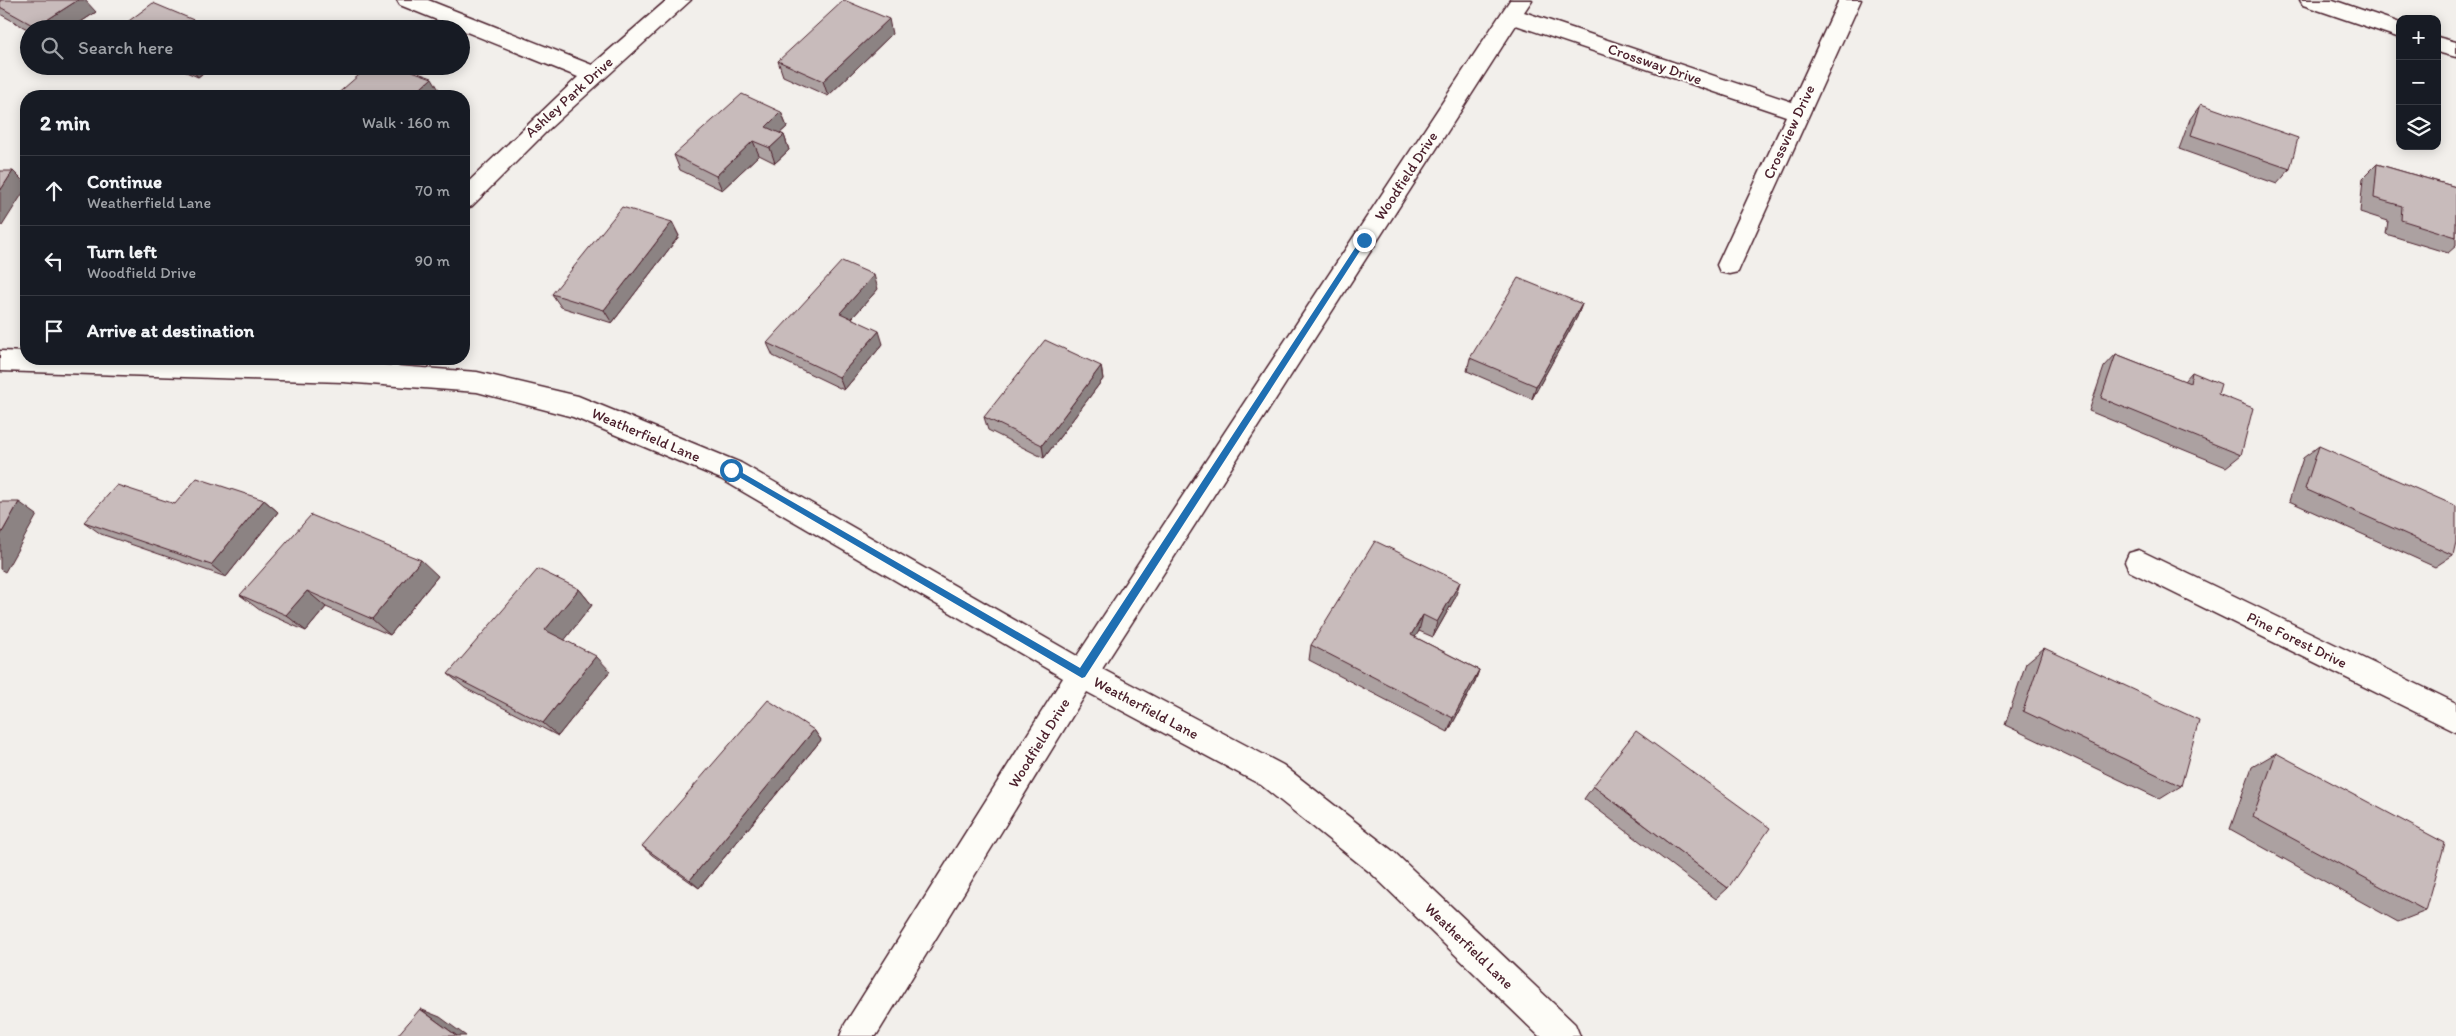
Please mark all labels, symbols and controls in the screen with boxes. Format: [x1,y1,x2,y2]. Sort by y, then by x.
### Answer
map controls [2396,15,2441,150]
button: + [2396,15,2441,60]
search box [20,20,470,75]
icon: search [38,34,66,62]
text: Search here [78,36,173,59]
street label: Crossway Drive [1606,39,1704,89]
street label: Ashley Park Drive [521,53,617,141]
button: − [2396,60,2441,105]
street label: Crossview Drive [1759,82,1819,182]
button: layers [2396,105,2441,150]
text: 2 min [40,110,90,135]
text: Walk · 160 m [362,113,450,132]
street label: Woodfield Drive [1371,128,1441,224]
text: Continue [87,170,162,193]
icon: ahead [40,177,68,205]
text: 70 m [415,181,450,200]
text: Weatherfield Lane [87,193,211,212]
route end [1353,229,1376,252]
text: Turn left [87,240,157,263]
icon: left [40,247,68,275]
text: 90 m [415,251,450,270]
text: Woodfield Drive [87,263,196,282]
icon: arrive [40,317,68,345]
text: Arrive at destination [87,319,254,342]
street label: Weatherfield Lane [589,404,703,466]
route start [720,459,743,482]
street label: Pine Forest Drive [2244,608,2350,672]
street label: Weatherfield Lane [1090,673,1202,743]
street label: Woodfield Drive [1004,695,1074,791]
street label: Weatherfield Lane [1421,899,1517,993]

